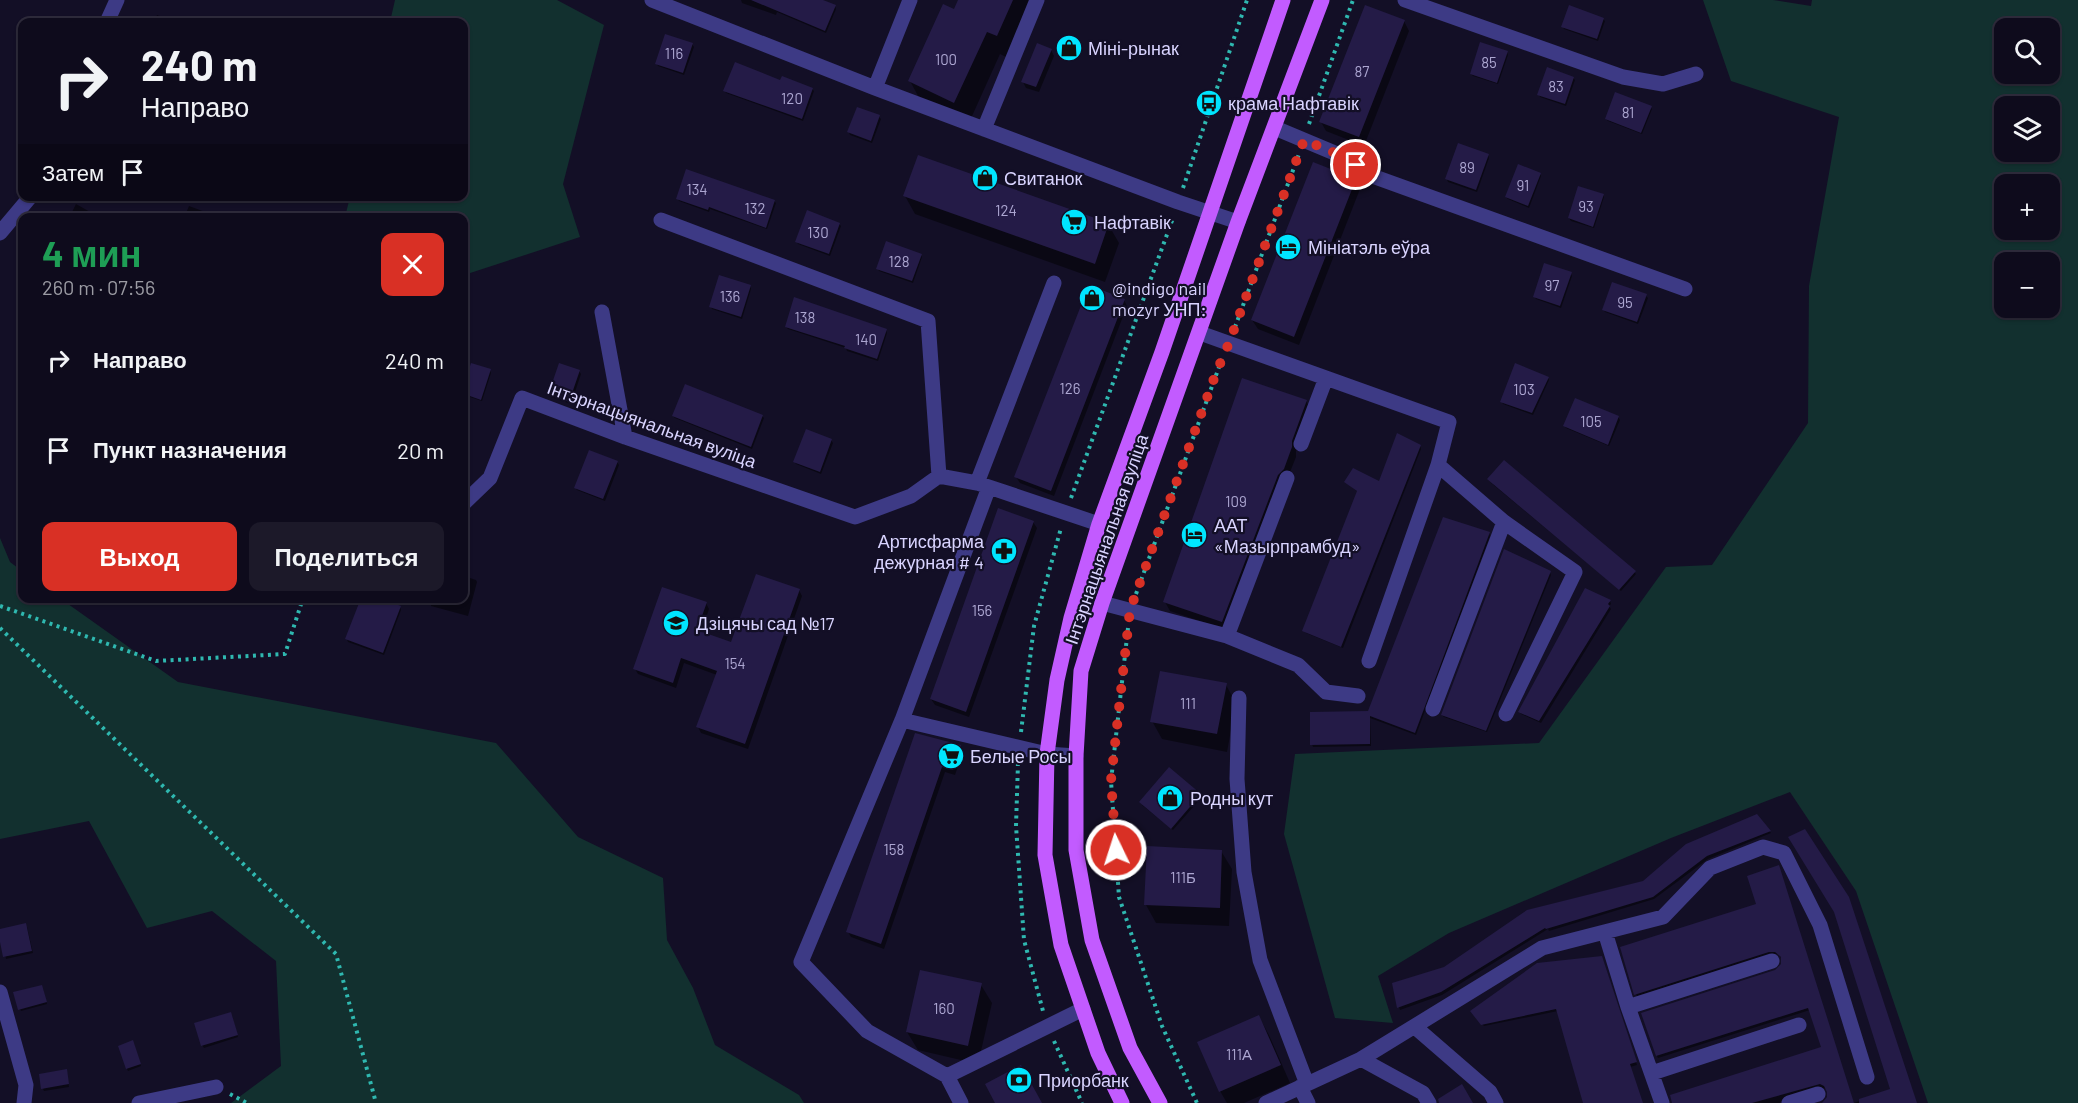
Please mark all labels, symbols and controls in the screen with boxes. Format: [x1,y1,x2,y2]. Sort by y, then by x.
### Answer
map controls [1994,18,2060,318]
button: search [1994,18,2060,84]
shop icon: Міні-рынак [1054,33,1084,63]
place label: Міні-рынак [1088,37,1179,59]
text: 240 m [141,39,257,89]
icon: right [42,42,120,120]
house number: 116 [665,44,683,62]
house number: 100 [935,50,957,68]
house number: 85 [1481,53,1497,71]
house number: 87 [1355,62,1369,80]
house number: 83 [1548,77,1564,95]
bus stop icon: крама Нафтавік [1194,88,1224,118]
house number: 120 [781,89,803,107]
text: Направо [141,90,249,122]
place label: крама Нафтавік [1228,92,1359,114]
button: layers [1994,96,2060,162]
house number: 81 [1622,103,1634,121]
pin [1330,139,1381,190]
icon: arrive [1339,148,1372,181]
icon: arrive [116,156,149,189]
house number: 89 [1459,158,1475,176]
text: Затем [42,159,104,185]
shop icon: Свитанок [970,163,1000,193]
place label: Свитанок [1004,167,1083,189]
button: + [1994,174,2060,240]
house number: 91 [1517,176,1529,194]
house number: 134 [686,180,708,198]
house number: 93 [1578,197,1594,215]
house number: 132 [744,199,766,217]
house number: 124 [995,201,1017,219]
supermarket icon: Нафтавік [1059,207,1089,237]
place label: Нафтавік [1094,211,1171,233]
house number: 130 [807,223,829,241]
text: 4 мин [42,231,142,274]
hotel icon: Мініатэль еўра [1273,232,1303,262]
button: close [381,233,444,296]
place label: Мініатэль еўра [1308,236,1431,258]
house number: 128 [888,252,910,270]
button: − [1994,252,2060,318]
text: 260 m · 07:56 [42,275,155,299]
house number: 97 [1545,276,1559,294]
place label: @indigo nail mozyr УНП: [1112,277,1207,320]
shop icon: @indigo nail mozyr УНП: [1077,283,1107,313]
house number: 136 [720,287,740,305]
house number: 95 [1617,293,1633,311]
house number: 138 [795,308,815,326]
house number: 140 [855,330,877,348]
icon: right [42,344,75,377]
text: Направо [93,346,187,372]
text: 240 m [385,347,444,373]
street label: Інтэрнацыянальная вуліца [544,376,761,472]
house number: 126 [1059,379,1081,397]
house number: 103 [1513,380,1535,398]
house number: 105 [1580,412,1602,430]
street label: Інтэрнацыянальная вуліца [1060,430,1153,647]
icon: arrive [42,434,75,467]
text: Пункт назначения [93,436,287,462]
text: 20 m [397,437,444,463]
house number: 109 [1225,492,1247,510]
place label: ААТ «Мазырпрамбуд» [1214,514,1360,557]
hotel icon: ААТ «Мазырпрамбуд» [1179,520,1209,550]
button: Выход [42,522,237,591]
button: Поделиться [249,522,444,591]
place label: Артисфарма дежурная # 4 [874,530,985,573]
pharmacy icon: Артисфарма дежурная # 4 [989,536,1019,566]
house number: 156 [972,601,992,619]
school or university icon: Дзіцячы сад №17 [661,608,691,638]
place label: Дзіцячы сад №17 [696,612,835,634]
house number: 154 [724,654,746,672]
house number: 111 [1180,694,1196,712]
supermarket icon: Белые Росы [936,741,966,771]
place label: Белые Росы [970,745,1071,767]
shop icon: Родны кут [1155,783,1185,813]
place label: Родны кут [1190,787,1273,809]
position arrow [1084,818,1148,882]
house number: 158 [884,840,904,858]
house number: 111Б [1170,868,1196,886]
house number: 160 [933,999,955,1017]
house number: 111А [1226,1045,1252,1063]
bank icon: Приорбанк [1004,1065,1034,1095]
place label: Приорбанк [1038,1069,1129,1091]

